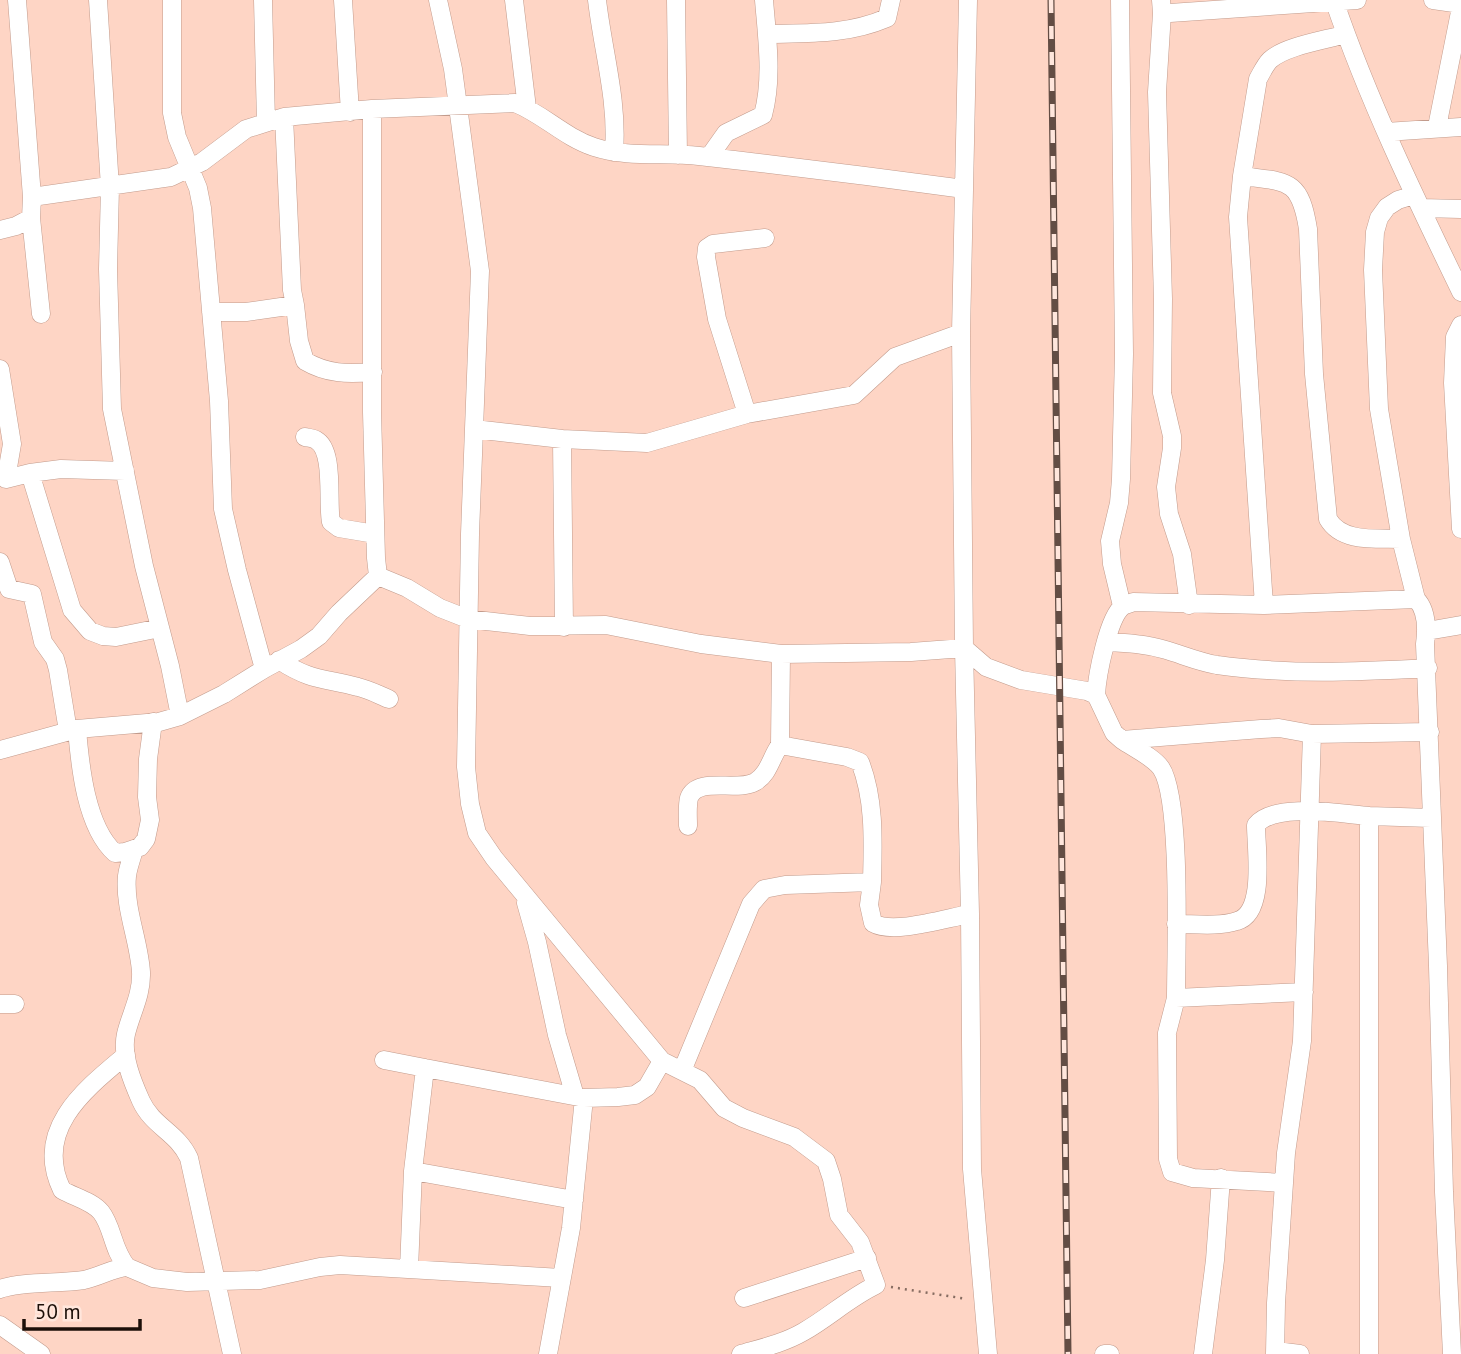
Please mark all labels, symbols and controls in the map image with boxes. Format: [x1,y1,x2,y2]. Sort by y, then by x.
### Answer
scale bar [24,1288,140,1332]
text: 50 m [35,1298,81,1325]

